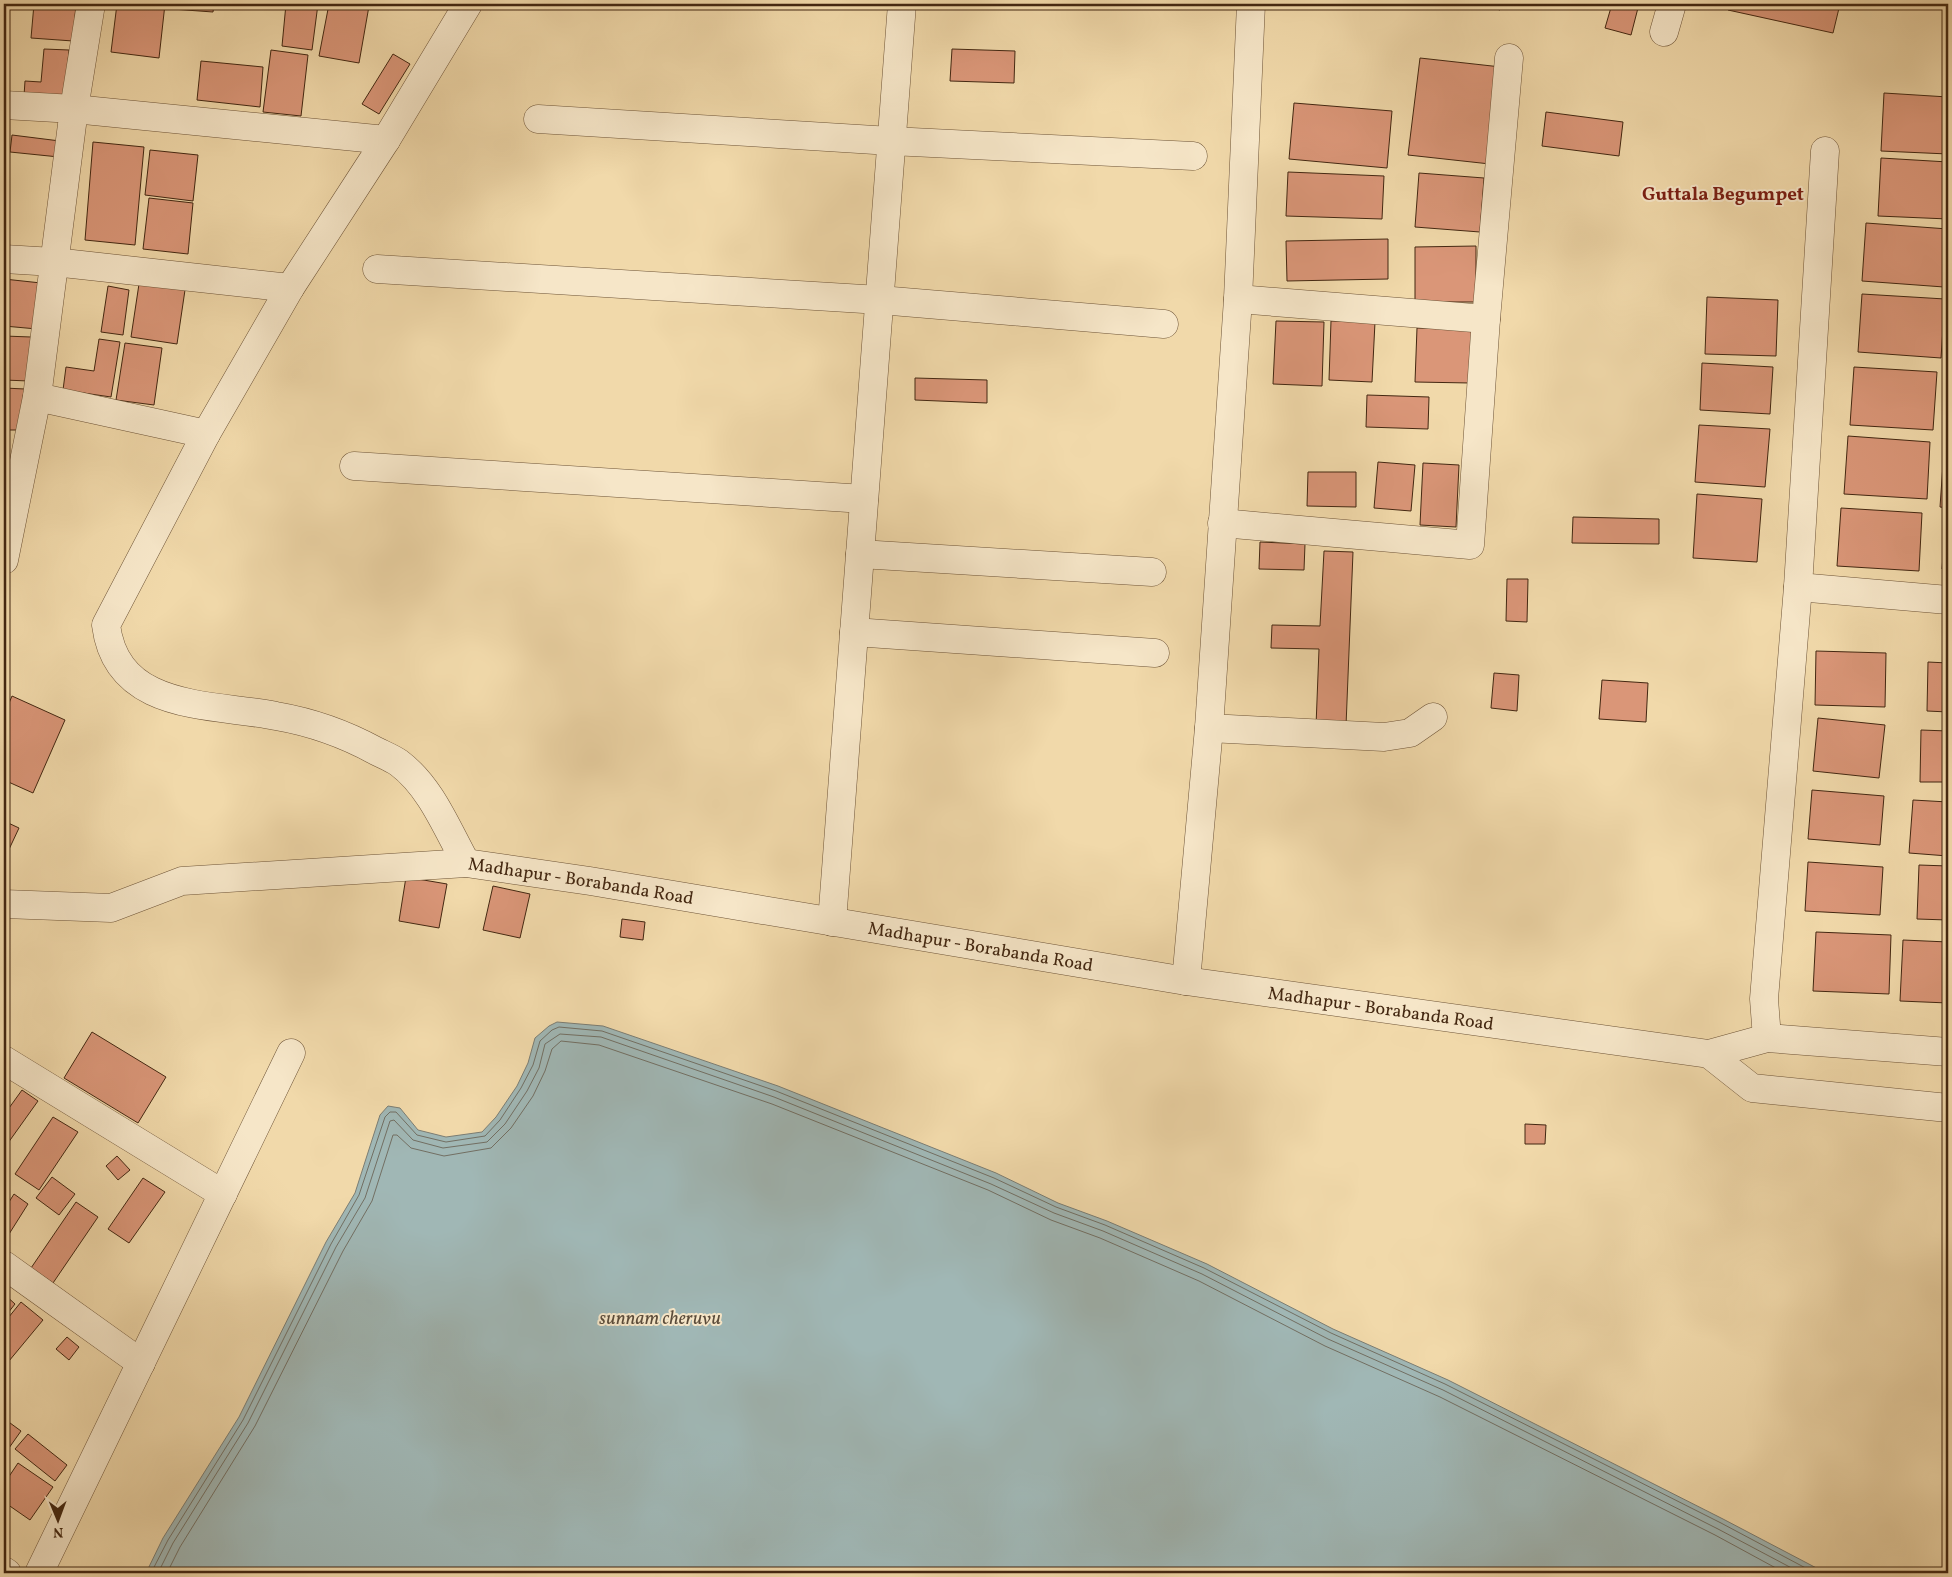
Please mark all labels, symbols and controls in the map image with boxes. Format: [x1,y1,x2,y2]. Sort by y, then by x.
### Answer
district label: Guttala Begumpet [1642,182,1804,208]
street label: Madhapur - Borabanda Road [466,852,695,912]
street label: Madhapur - Borabanda Road [866,917,1095,979]
street label: Madhapur - Borabanda Road [1266,982,1495,1038]
water label: sunnam cheruvu [599,1306,721,1332]
north arrow [32,1494,82,1544]
text: N [53,1522,63,1541]

